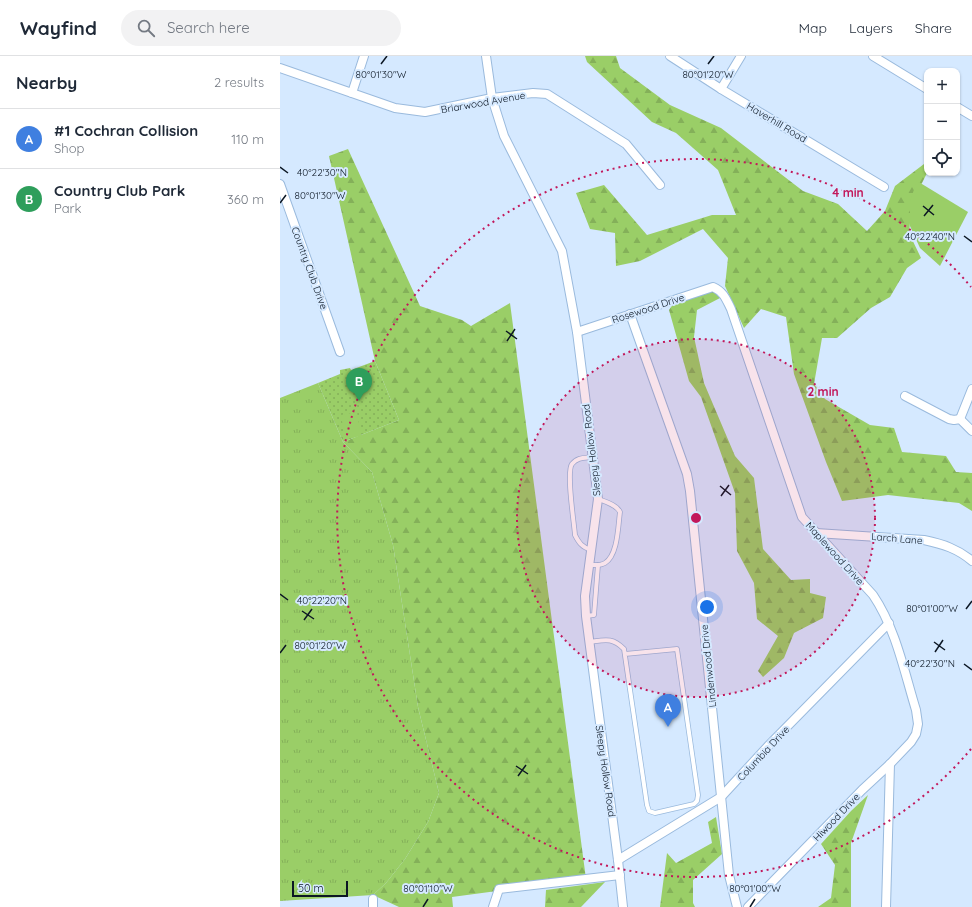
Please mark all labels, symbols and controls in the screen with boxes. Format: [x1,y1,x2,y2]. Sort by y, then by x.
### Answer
search box [121,10,401,46]
text: Wayfind [20,16,97,40]
icon: search [135,17,157,39]
text: Search here [167,18,250,37]
text: Map [798,19,827,37]
text: Layers [849,19,893,37]
text: Share [915,19,952,37]
text: 80°01'30"W [356,68,407,81]
text: 80°01'20"W [682,68,734,81]
map controls [924,68,960,176]
button: + [924,68,960,104]
text: Nearby [16,72,77,93]
text: 2 results [214,74,264,90]
street label: Briarwood Avenue [440,89,527,116]
street label: Haverhill Road [744,99,809,145]
button: − [924,104,960,140]
text: #1 Cochran Collision [54,121,198,140]
text: A [25,131,33,147]
text: 110 m [231,131,264,147]
text: Shop [54,140,84,156]
button: locate [924,140,960,176]
text: 40°22'30"N [297,166,347,179]
text: Country Club Park [54,181,185,200]
text: 4 min [832,185,864,200]
text: 80°01'30"W [295,189,346,202]
text: B [25,191,33,207]
text: 360 m [227,191,264,207]
text: Park [54,200,82,216]
street label: Country Club Drive [289,225,331,312]
text: 40°22'40"N [905,230,955,243]
street label: Rosewood Drive [610,291,686,326]
pin: B [346,368,372,401]
text: 2 min [807,384,839,399]
street label: Sleepy Hollow Road [579,403,604,497]
centre of rings [689,511,703,525]
street label: Maplewood Drive [803,519,867,588]
street label: Larch Lane [871,530,923,547]
text: 40°22'20"N [297,594,347,607]
your location [697,597,717,617]
text: 80°01'00"W [906,602,958,615]
street label: Lindenwood Drive [698,624,719,708]
text: 80°01'20"W [294,639,346,652]
text: 40°22'30"N [905,657,955,670]
pin: A [655,694,681,727]
street label: Columbia Drive [735,723,792,784]
street label: Sleepy Hollow Road [593,724,618,818]
street label: Hiwood Drive [810,790,863,844]
scale bar [292,879,348,898]
text: 50 m [298,881,324,895]
text: 80°01'10"W [403,882,453,895]
text: 80°01'00"W [729,882,781,895]

